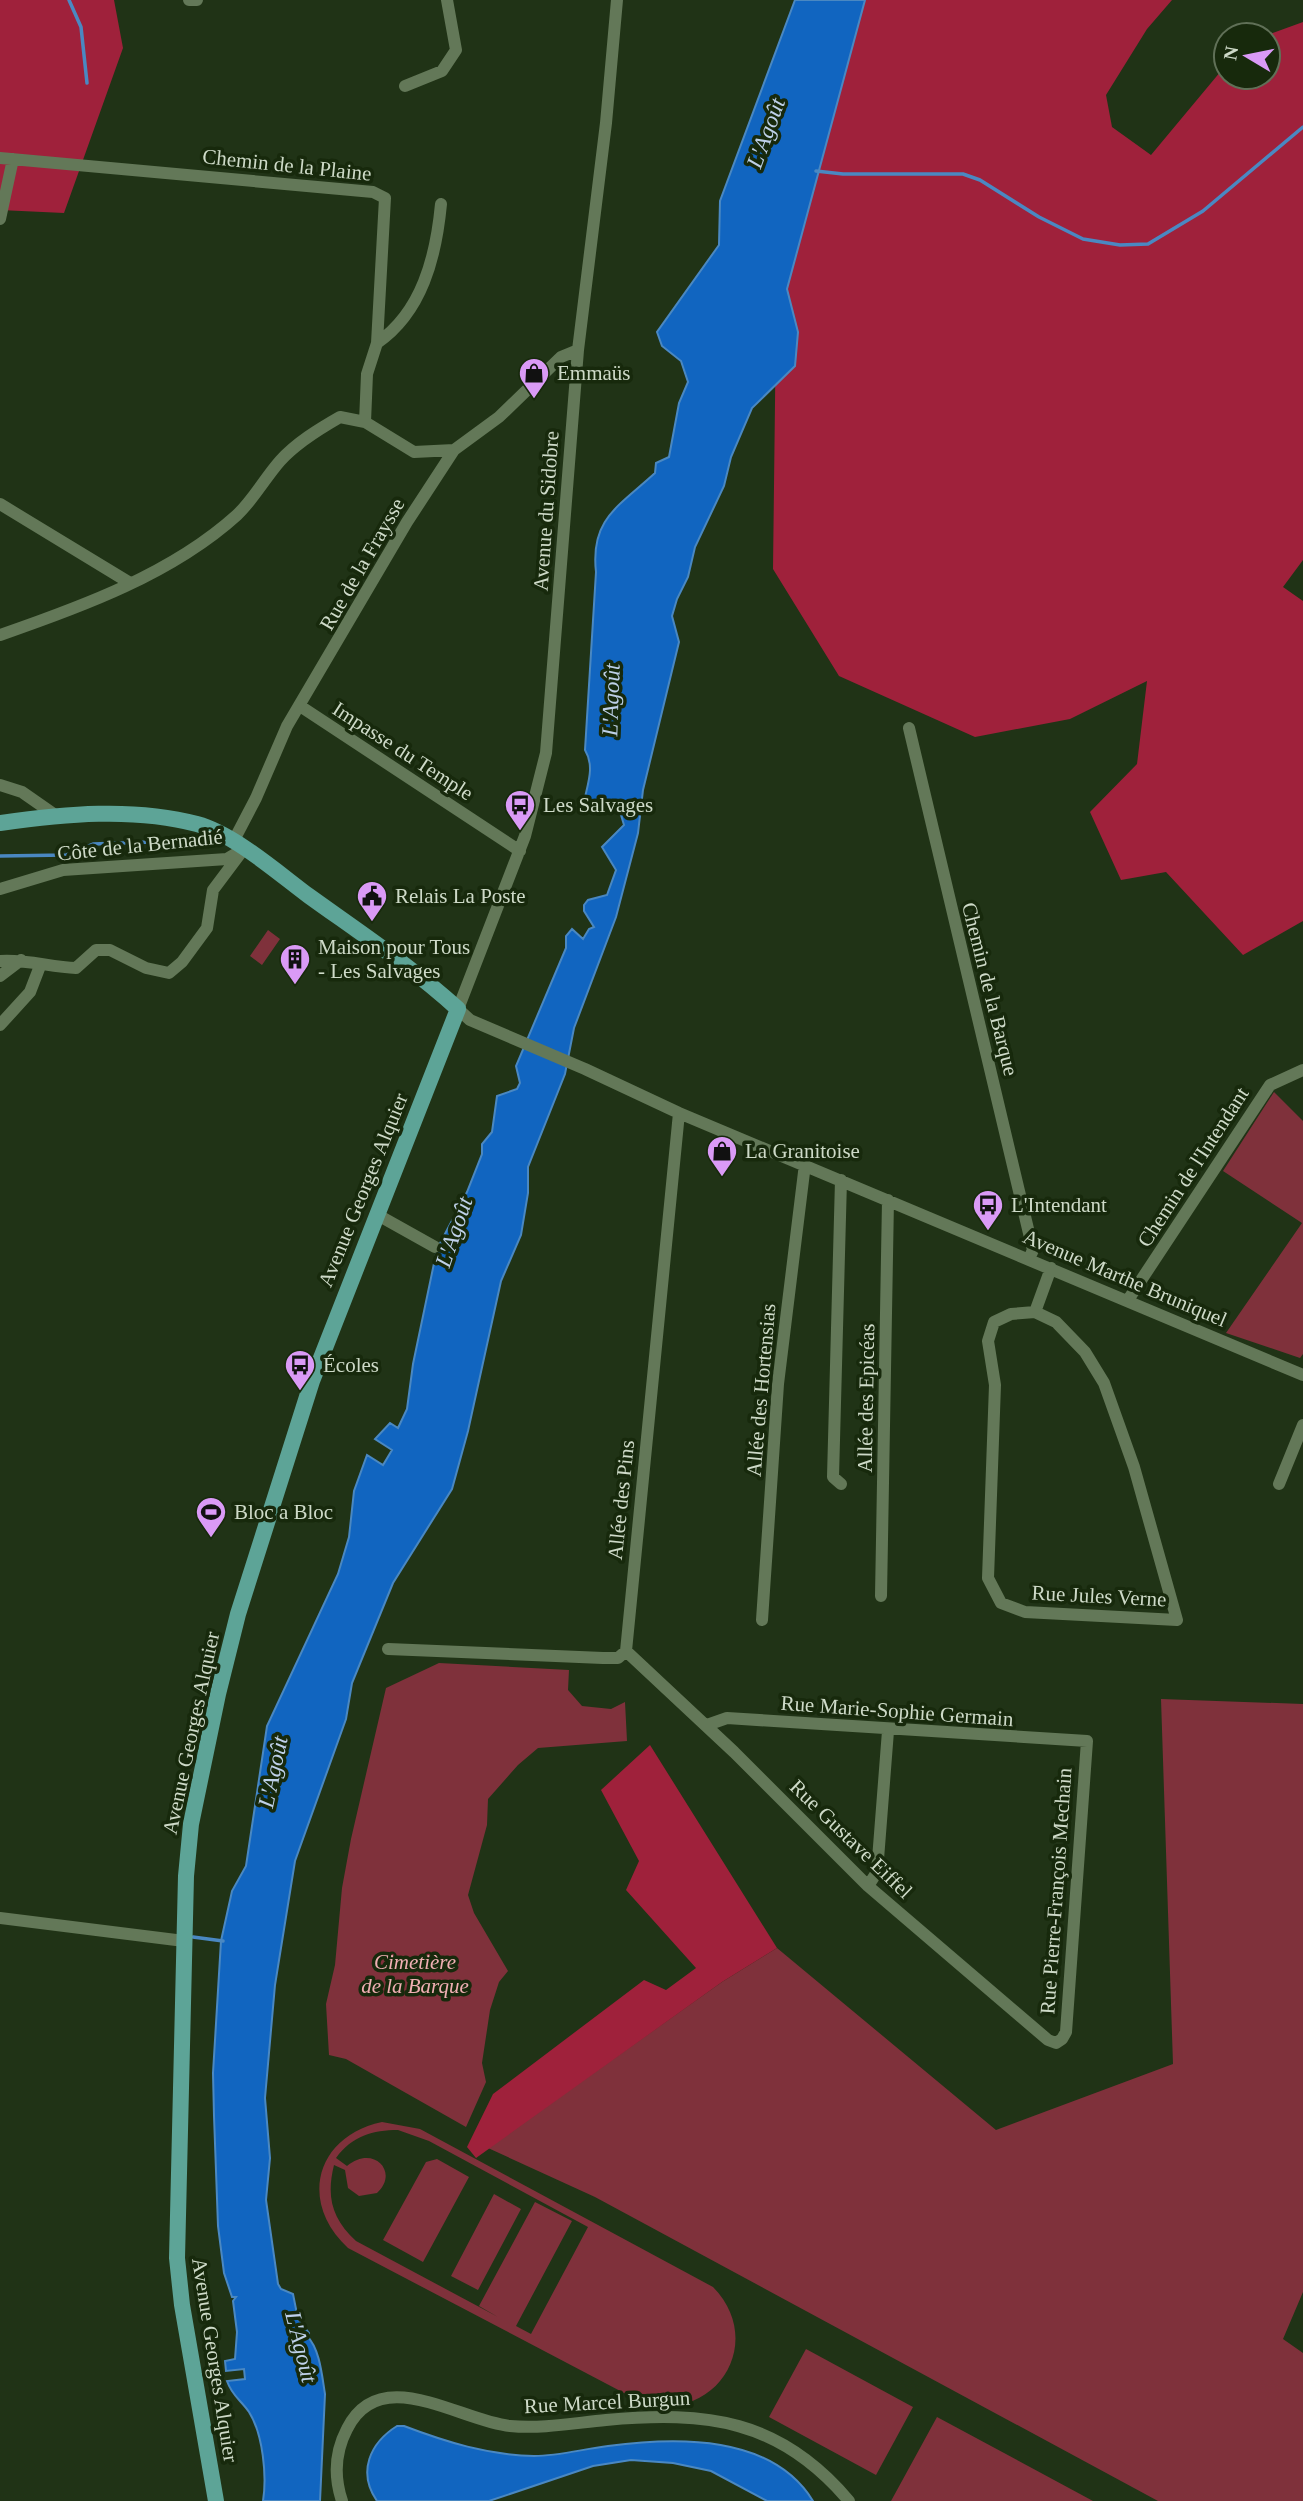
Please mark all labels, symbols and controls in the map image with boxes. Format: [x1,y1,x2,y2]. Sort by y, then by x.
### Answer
north arrow [1212,21,1282,91]
text: N [1219,44,1242,62]
water label: L'Agoût [741,94,790,172]
street label: Chemin de la Plaine [201,144,373,186]
shop icon: Emmaüs [517,356,551,400]
place label: Emmaüs [557,361,631,385]
street label: Avenue du Sidobre [528,430,564,592]
street label: Rue de la Fraysse [314,494,410,634]
water label: L'Agoût [597,663,625,738]
street label: Impasse du Temple [328,697,478,805]
bus stop icon: Les Salvages [503,788,537,832]
place label: Les Salvages [543,793,653,817]
street label: Côte de la Bernadié [56,824,224,866]
public building icon: Relais La Poste [355,879,389,923]
place label: Relais La Poste [395,884,526,908]
street label: Chemin de la Barque [957,900,1023,1078]
place label: Maison pour Tous - Les Salvages [318,935,470,983]
building icon: Maison pour Tous - Les Salvages [278,942,312,986]
street label: Chemin de l'Intendant [1132,1082,1254,1251]
street label: Avenue Georges Alquier [313,1090,413,1290]
shop icon: La Granitoise [705,1134,739,1178]
place label: La Granitoise [745,1139,860,1163]
bus stop icon: L'Intendant [971,1188,1005,1232]
water label: L'Agoût [430,1193,478,1271]
place label: L'Intendant [1011,1193,1107,1217]
street label: Avenue Marthe Bruniquel [1020,1224,1231,1332]
street label: Allée des Hortensias [741,1302,781,1478]
street label: Allée des Epicéas [853,1323,879,1473]
bus stop icon: Écoles [283,1348,317,1392]
place label: Écoles [323,1353,379,1377]
street label: Allée des Pins [603,1439,639,1561]
sports icon: Bloc a Bloc [194,1495,228,1539]
place label: Bloc a Bloc [234,1500,333,1524]
street label: Rue Jules Verne [1031,1580,1167,1612]
street label: Avenue Georges Alquier [158,1629,224,1837]
street label: Rue Marie-Sophie Germain [780,1691,1015,1731]
water label: L'Agoût [253,1733,293,1811]
street label: Rue Pierre-François Mechain [1035,1766,1077,2015]
street label: Rue Gustave Eiffel [785,1775,917,1904]
park label: Cimetière de la Barque [361,1950,469,1998]
street label: Avenue Georges Alquier [187,2256,243,2464]
water label: L'Agoût [280,2308,322,2386]
street label: Rue Marcel Burgun [523,2386,691,2418]

